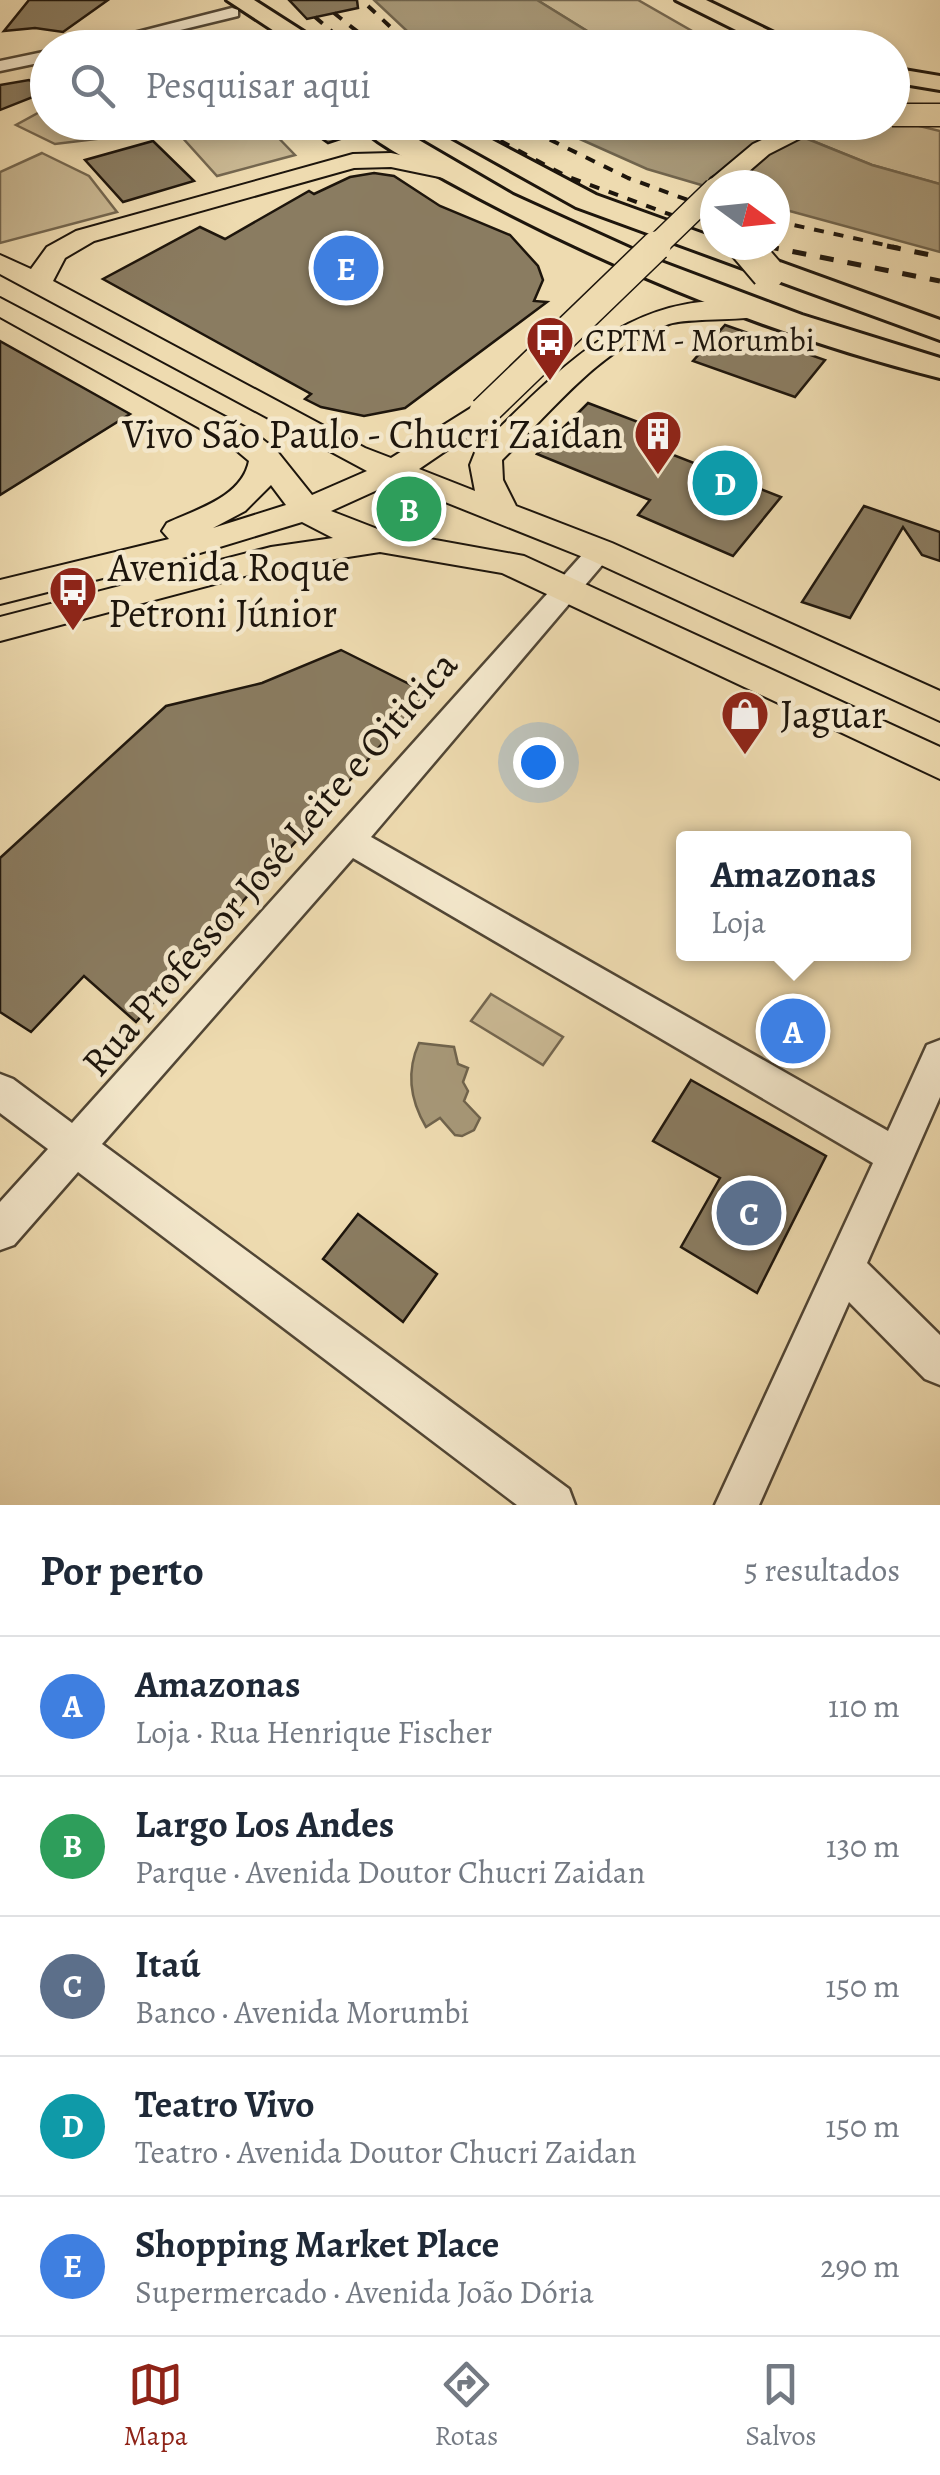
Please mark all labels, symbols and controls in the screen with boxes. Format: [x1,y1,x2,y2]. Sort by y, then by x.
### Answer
search box [30,30,910,140]
icon: search [65,58,120,113]
text: Pesquisar aqui [145,59,371,111]
north arrow [700,170,790,260]
pin: E [314,230,378,306]
bus stop icon: CPTM - Morumbi [524,314,576,382]
place label: CPTM - Morumbi [585,318,815,362]
place label: Vivo São Paulo - Chucri Zaidan [121,407,623,462]
building icon: Vivo São Paulo - Chucri Zaidan [632,408,684,476]
pin: D [692,446,758,520]
pin: B [376,472,442,546]
place label: Avenida Roque Petroni Júnior [107,540,350,641]
bus stop icon: Avenida Roque Petroni Júnior [47,564,99,632]
street label: Rua Professor José Leite e Oiticica [69,638,470,1088]
place label: Jaguar [780,687,886,742]
shop icon: Jaguar [719,688,771,756]
your location [513,737,564,788]
popup [676,831,911,961]
text: Amazonas [711,848,876,900]
text: Loja [711,900,766,944]
pin: A [760,994,826,1068]
pin: C [716,1176,782,1250]
text: Por perto [40,1542,204,1599]
text: 5 resultados [744,1548,900,1592]
text: Amazonas [135,1658,300,1710]
text: A [62,1684,83,1728]
text: 110 m [828,1684,900,1728]
text: Loja · Rua Henrique Fischer [135,1710,492,1754]
text: Largo Los Andes [135,1798,394,1850]
text: B [62,1824,83,1868]
text: 130 m [826,1824,900,1868]
text: Parque · Avenida Doutor Chucri Zaidan [135,1850,645,1894]
text: Itaú [135,1938,201,1990]
text: C [63,1964,82,2008]
text: 150 m [825,1964,900,2008]
text: Banco · Avenida Morumbi [135,1990,470,2034]
text: Teatro Vivo [135,2078,315,2130]
text: D [61,2104,84,2148]
text: 150 m [825,2104,900,2148]
text: Teatro · Avenida Doutor Chucri Zaidan [135,2130,637,2174]
text: Shopping Market Place [135,2218,499,2270]
text: E [63,2244,82,2288]
text: 290 m [820,2244,900,2288]
text: Supermercado · Avenida João Dória [135,2270,594,2314]
tab: Mapa [123,2357,188,2455]
tab: Rotas [435,2357,498,2455]
tab: Salvos [745,2357,817,2455]

